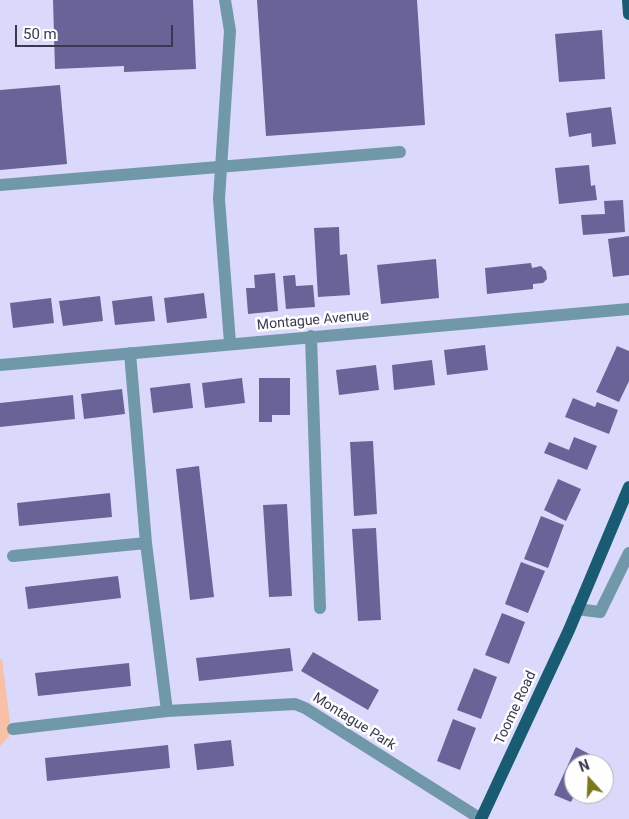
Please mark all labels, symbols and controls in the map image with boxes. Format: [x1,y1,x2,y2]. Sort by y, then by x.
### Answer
scale bar [18,15,175,47]
text: 50 m [23,25,57,43]
street label: Montague Avenue [256,308,370,334]
street label: Toome Road [492,669,540,747]
street label: Montague Park [309,690,399,754]
north arrow [564,754,614,804]
text: N [577,757,592,775]

